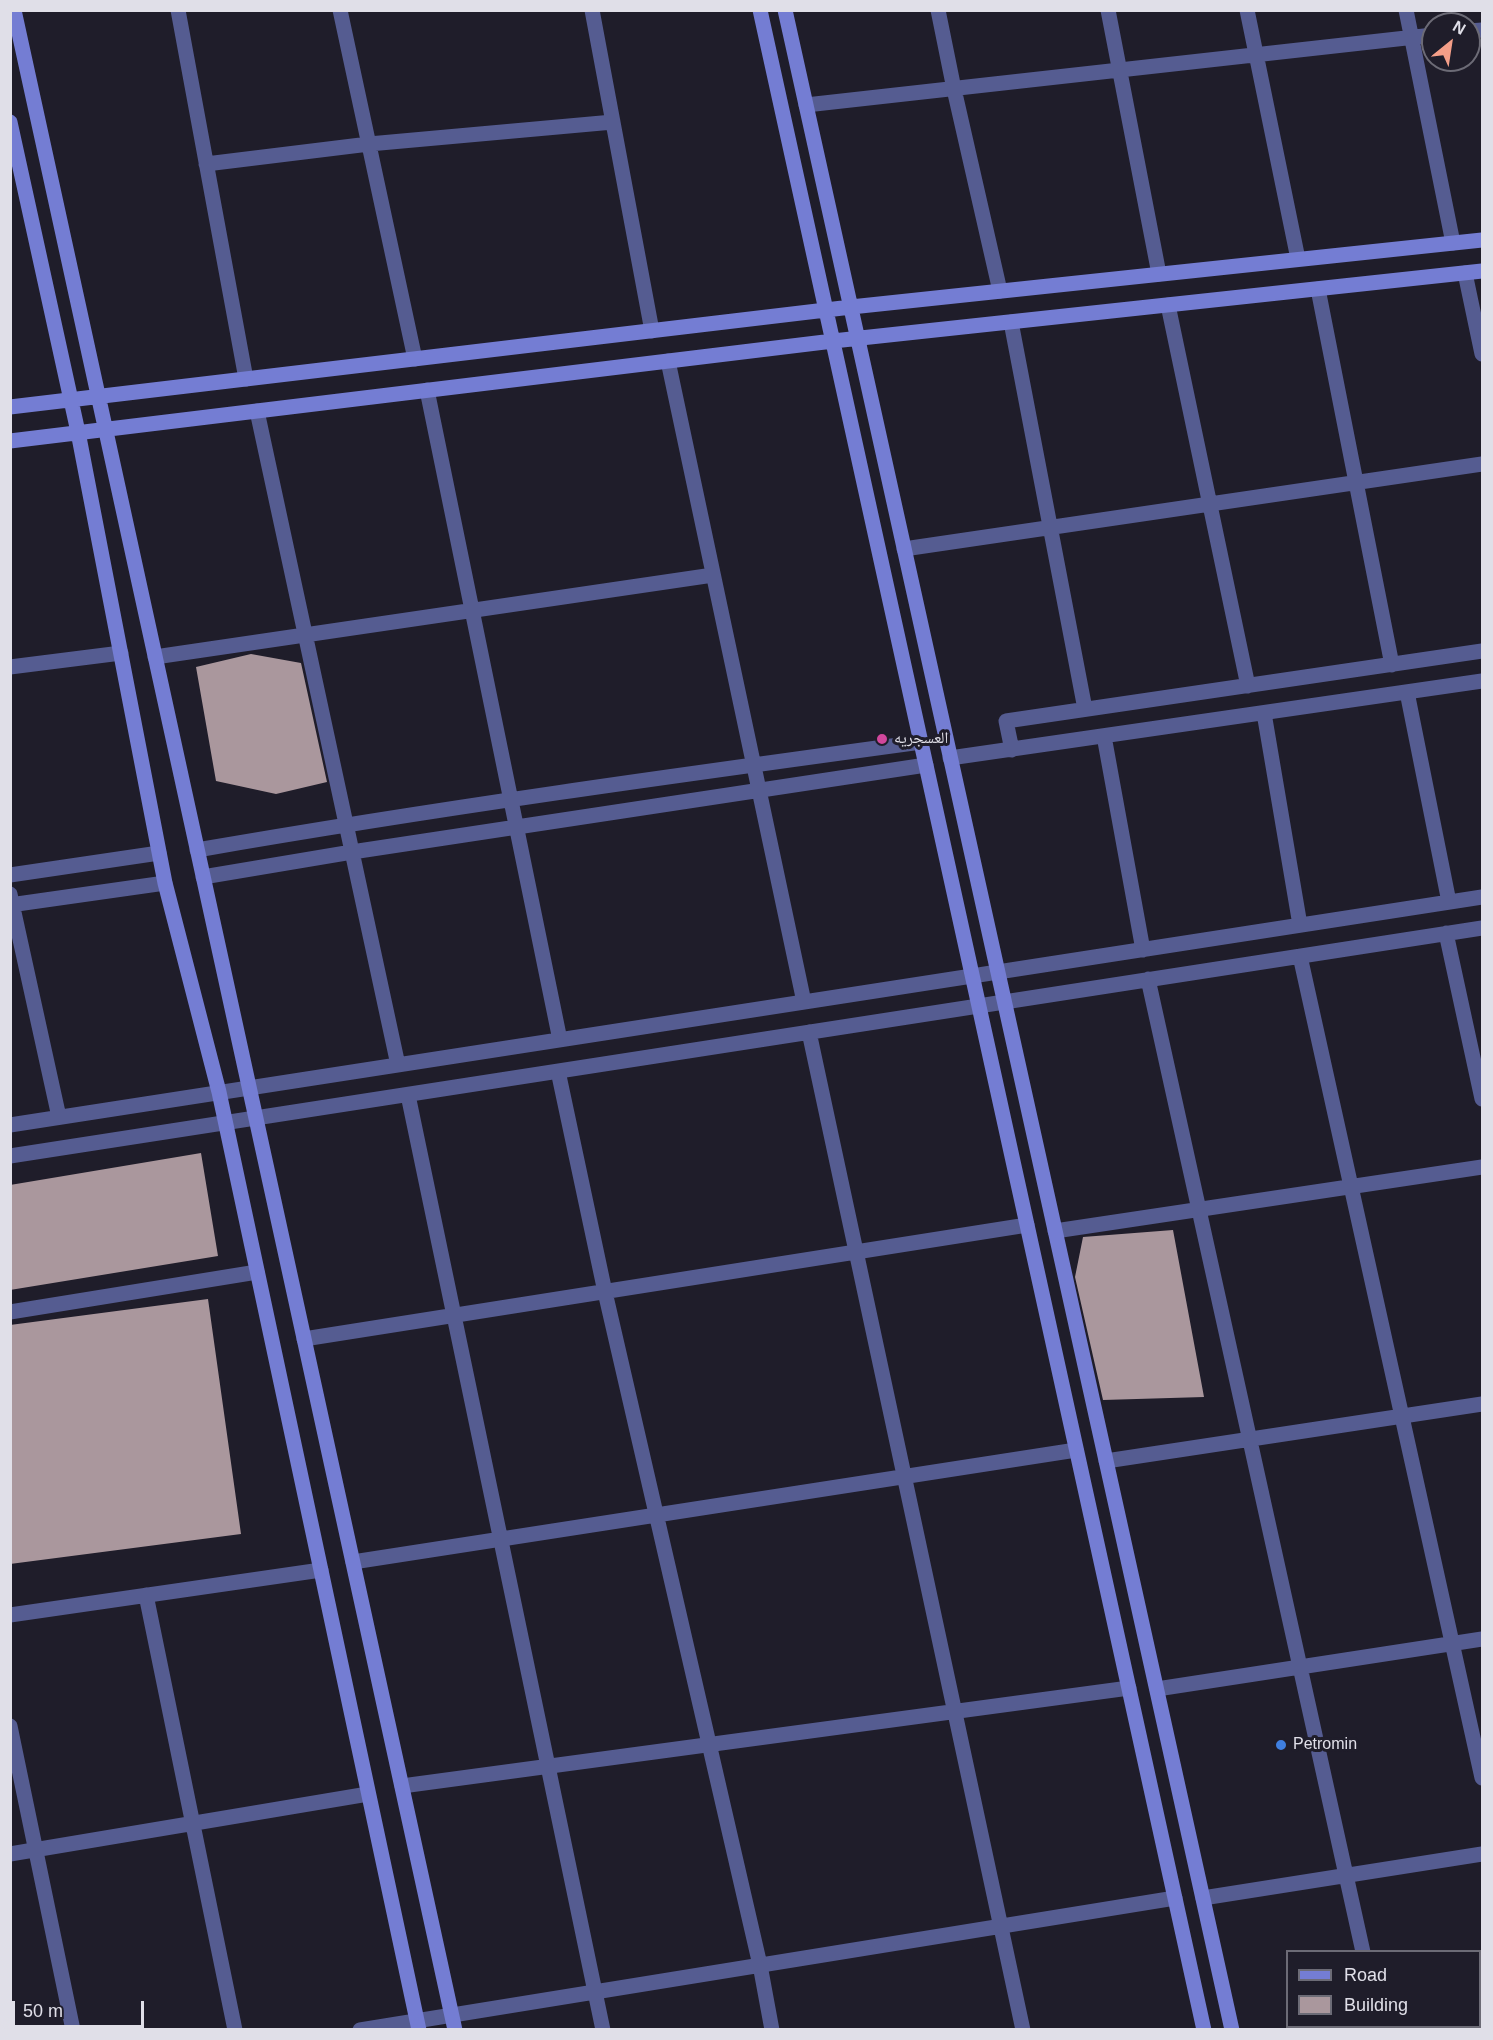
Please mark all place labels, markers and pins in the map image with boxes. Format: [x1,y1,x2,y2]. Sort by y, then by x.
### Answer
place label: العسجريه [894,729,948,749]
marker: العسجريه [875,732,889,746]
place label: Petromin [1293,1735,1357,1755]
marker: Petromin [1274,1738,1288,1752]

